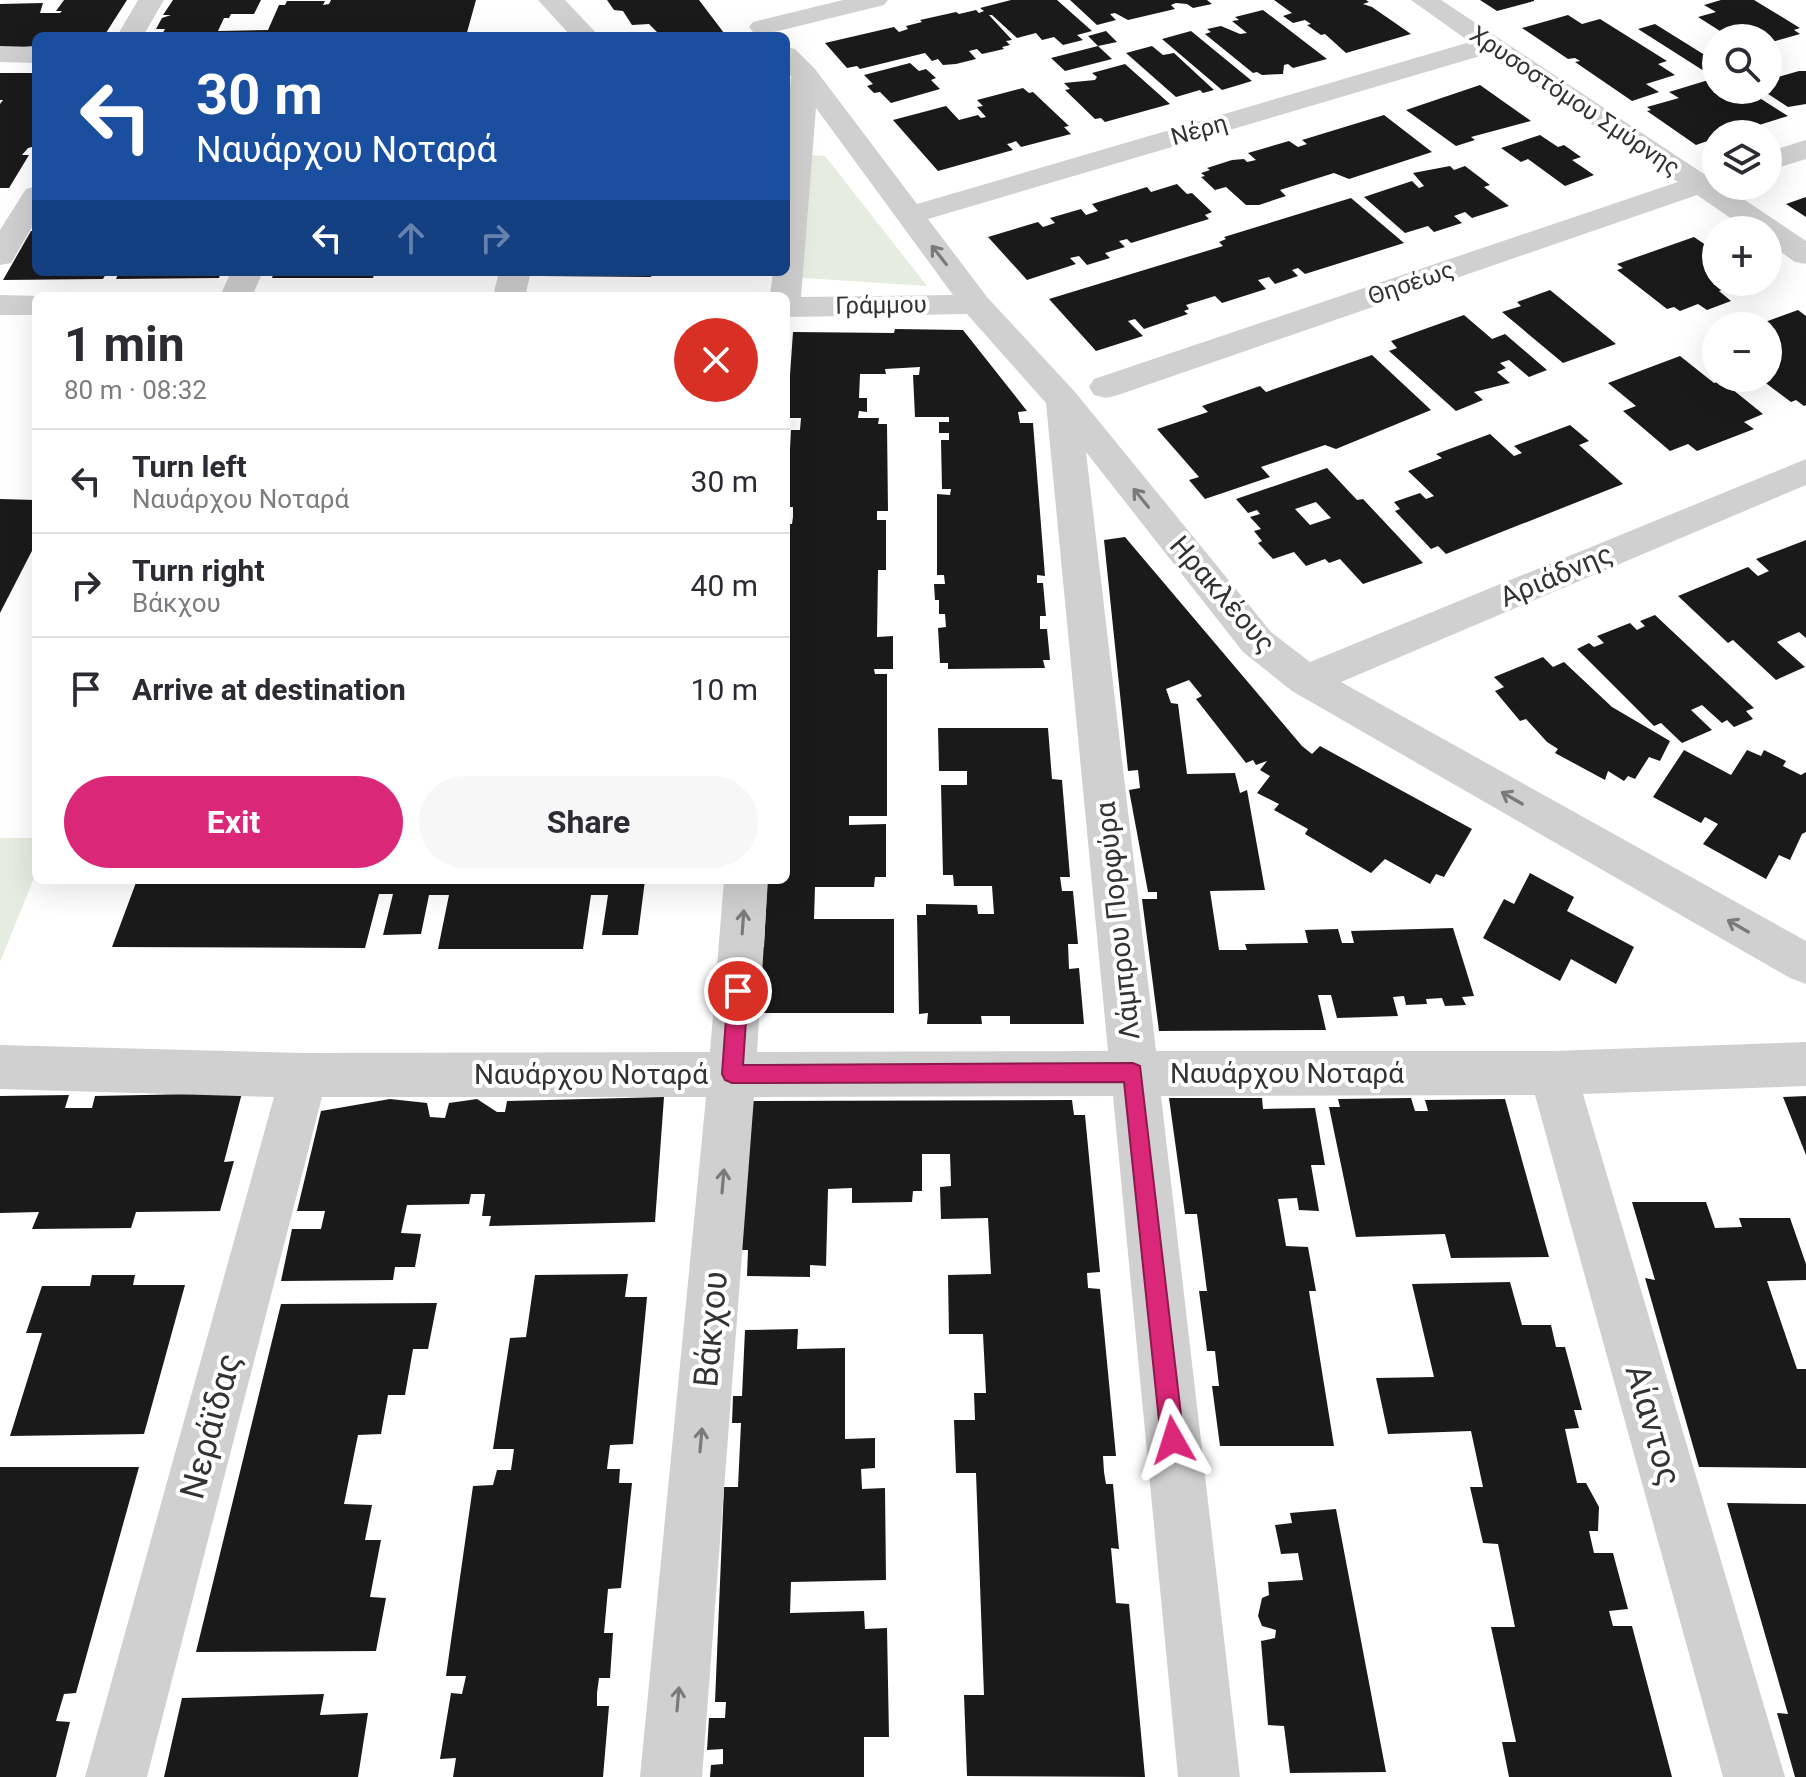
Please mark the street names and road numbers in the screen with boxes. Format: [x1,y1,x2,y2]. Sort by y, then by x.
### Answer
street label: Χρυσοστόμου Σμύρνης [1465,20,1685,182]
street label: Νέρη [1168,109,1230,151]
street label: Θησέως [1364,255,1458,311]
street label: Γράμμου [835,290,927,320]
street label: Ηρακλέους [1163,529,1282,660]
street label: Αριάδνης [1495,537,1618,614]
street label: Λάμπρου Πορφύρα [1089,800,1146,1042]
street label: Ναυάρχου Νοταρά [1170,1057,1404,1090]
street label: Ναυάρχου Νοταρά [474,1058,708,1091]
street label: Βάκχου [685,1269,735,1389]
street label: Νεράϊδας [171,1349,249,1503]
street label: Αίαντος [1618,1360,1690,1490]

